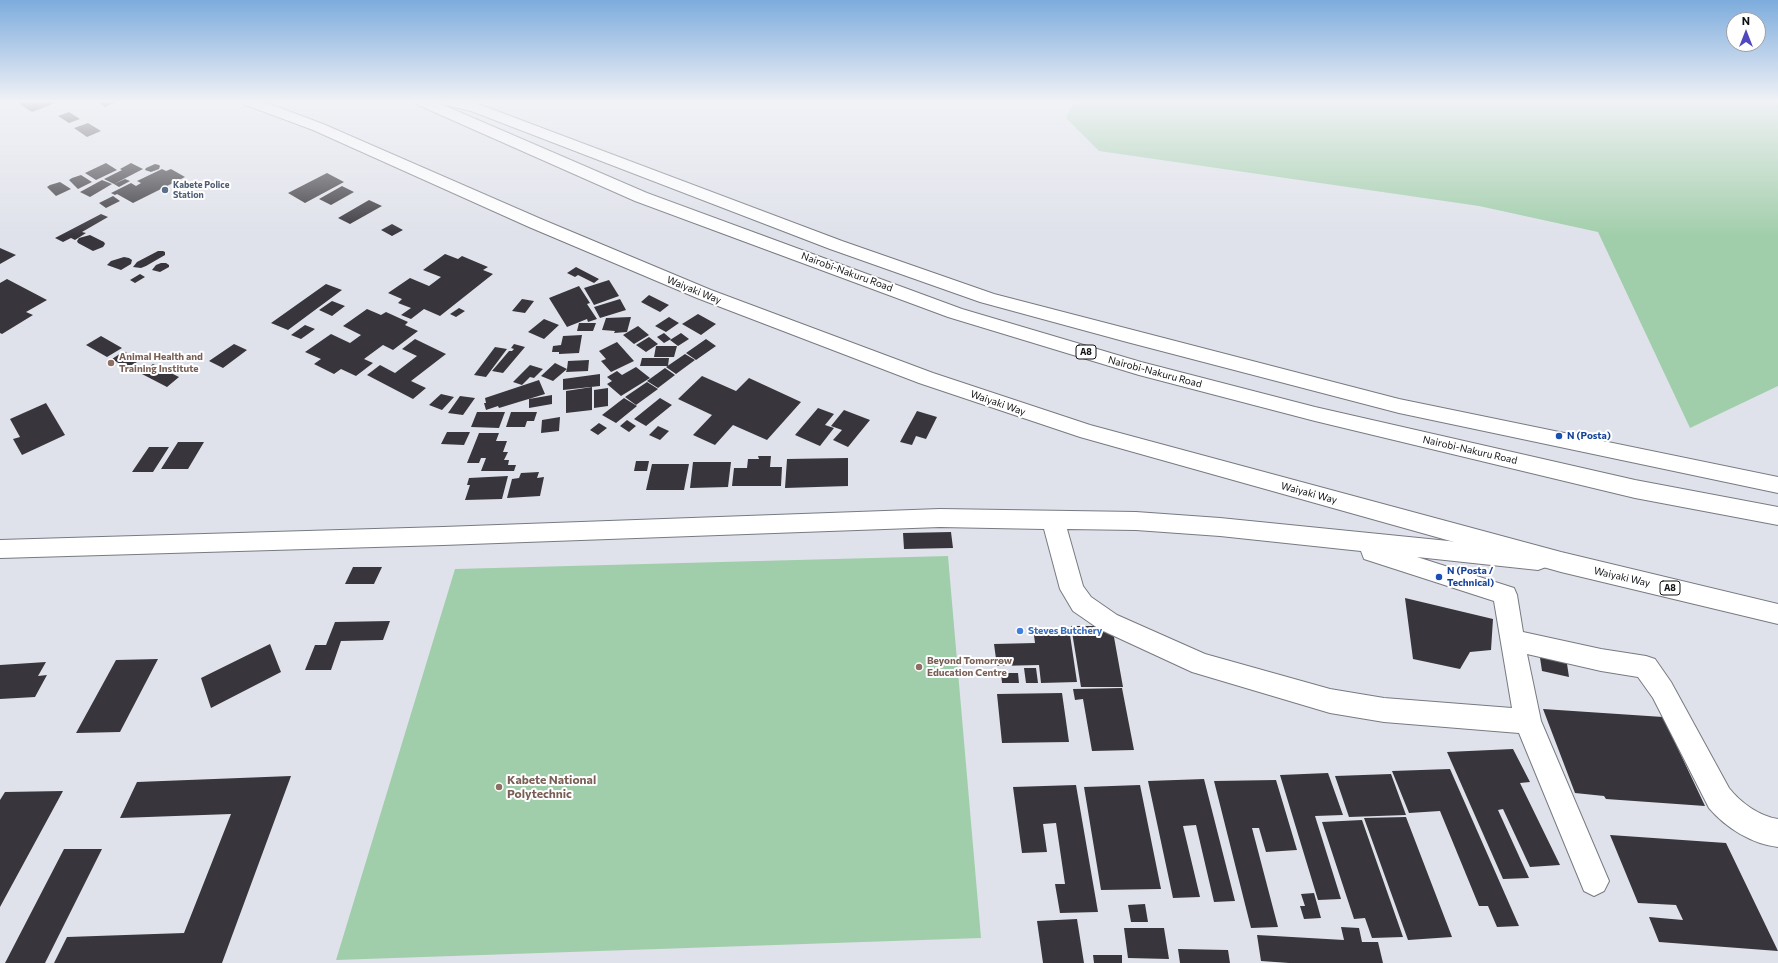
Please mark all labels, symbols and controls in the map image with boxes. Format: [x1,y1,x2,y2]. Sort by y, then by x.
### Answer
north arrow [1726,12,1766,52]
text: N [1742,14,1750,27]
place label: Kabete Police Station [173,180,229,201]
marker: Kabete Police Station [160,185,170,195]
street label: Nairobi-Nakuru Road [800,250,894,294]
street label: Waiyaki Way [665,274,723,306]
road number: A8 [1076,345,1096,359]
place label: Animal Health and Training Institute [119,351,203,374]
street label: Nairobi-Nakuru Road [1107,354,1203,390]
marker: Animal Health and Training Institute [106,358,116,368]
street label: Waiyaki Way [969,388,1027,418]
place label: N (Posta) [1567,430,1611,442]
marker: N (Posta) [1554,431,1564,441]
street label: Nairobi-Nakuru Road [1422,433,1518,467]
street label: Waiyaki Way [1280,480,1338,506]
place label: N (Posta / Technical) [1447,565,1494,588]
street label: Waiyaki Way [1593,565,1651,589]
marker: N (Posta / Technical) [1434,572,1444,582]
road number: A8 [1660,581,1680,595]
place label: Steves Butchery [1028,625,1102,637]
marker: Steves Butchery [1015,626,1025,636]
place label: Beyond Tomorrow Education Centre [927,655,1012,678]
marker: Beyond Tomorrow Education Centre [914,662,924,672]
place label: Kabete National Polytechnic [507,773,596,801]
marker: Kabete National Polytechnic [494,782,504,792]

